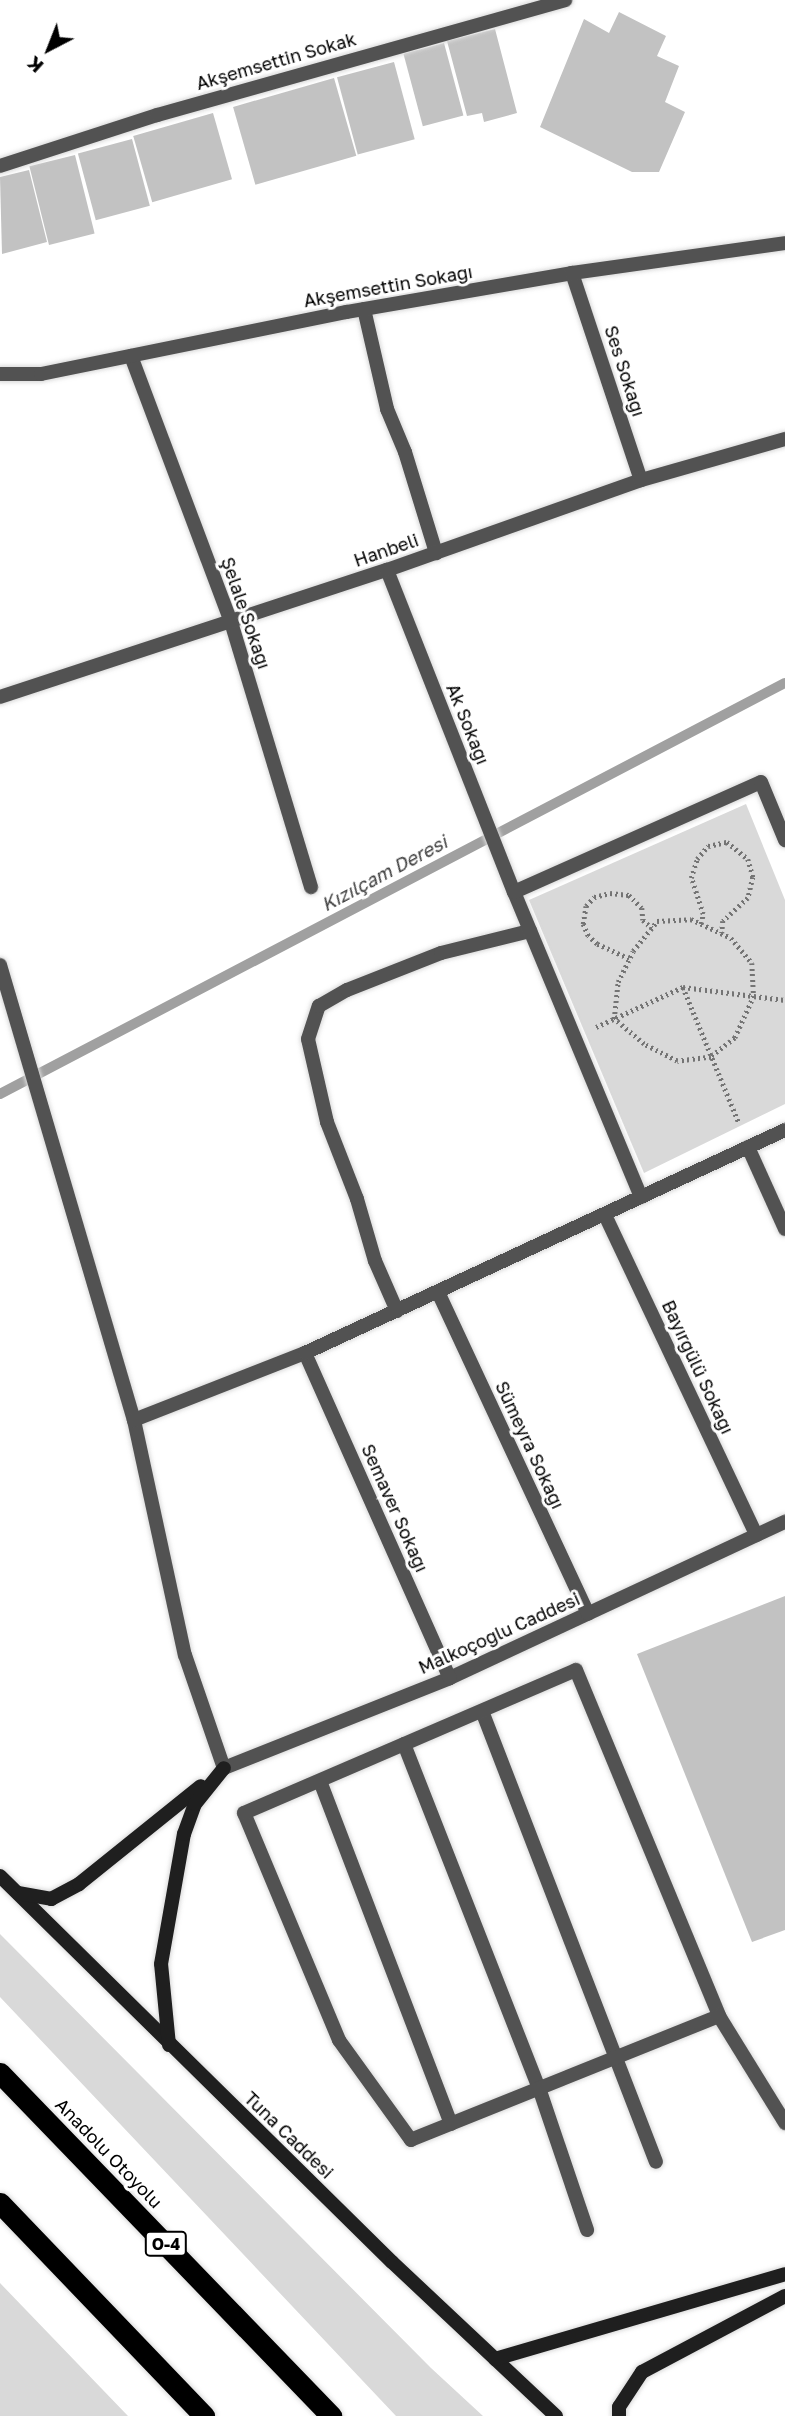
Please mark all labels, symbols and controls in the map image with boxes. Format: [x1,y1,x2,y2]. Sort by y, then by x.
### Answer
north arrow [14,14,84,84]
street label: Akşemsettin Sokak [194,28,358,94]
text: K [22,52,47,78]
street label: Akşemsettin Sokağı [302,261,474,311]
street label: Ses Sokağı [600,323,650,419]
street label: Hanbeli [351,529,421,571]
street label: Şelale Sokağı [217,554,275,672]
street label: Ak Sokağı [442,681,494,767]
water label: Kızılçam Deresi [317,830,451,916]
street label: Bayırgülü Sokağı [658,1297,738,1437]
street label: Sümeyra Sokağı [491,1378,569,1512]
street label: Semaver Sokağı [357,1441,433,1575]
street label: Malkoçoğlu Caddesi [415,1588,583,1678]
street label: Tuna Caddesi [240,2087,338,2183]
street label: Anadolu Otoyolu [51,2094,167,2212]
road number: O-4 [143,2232,189,2256]

